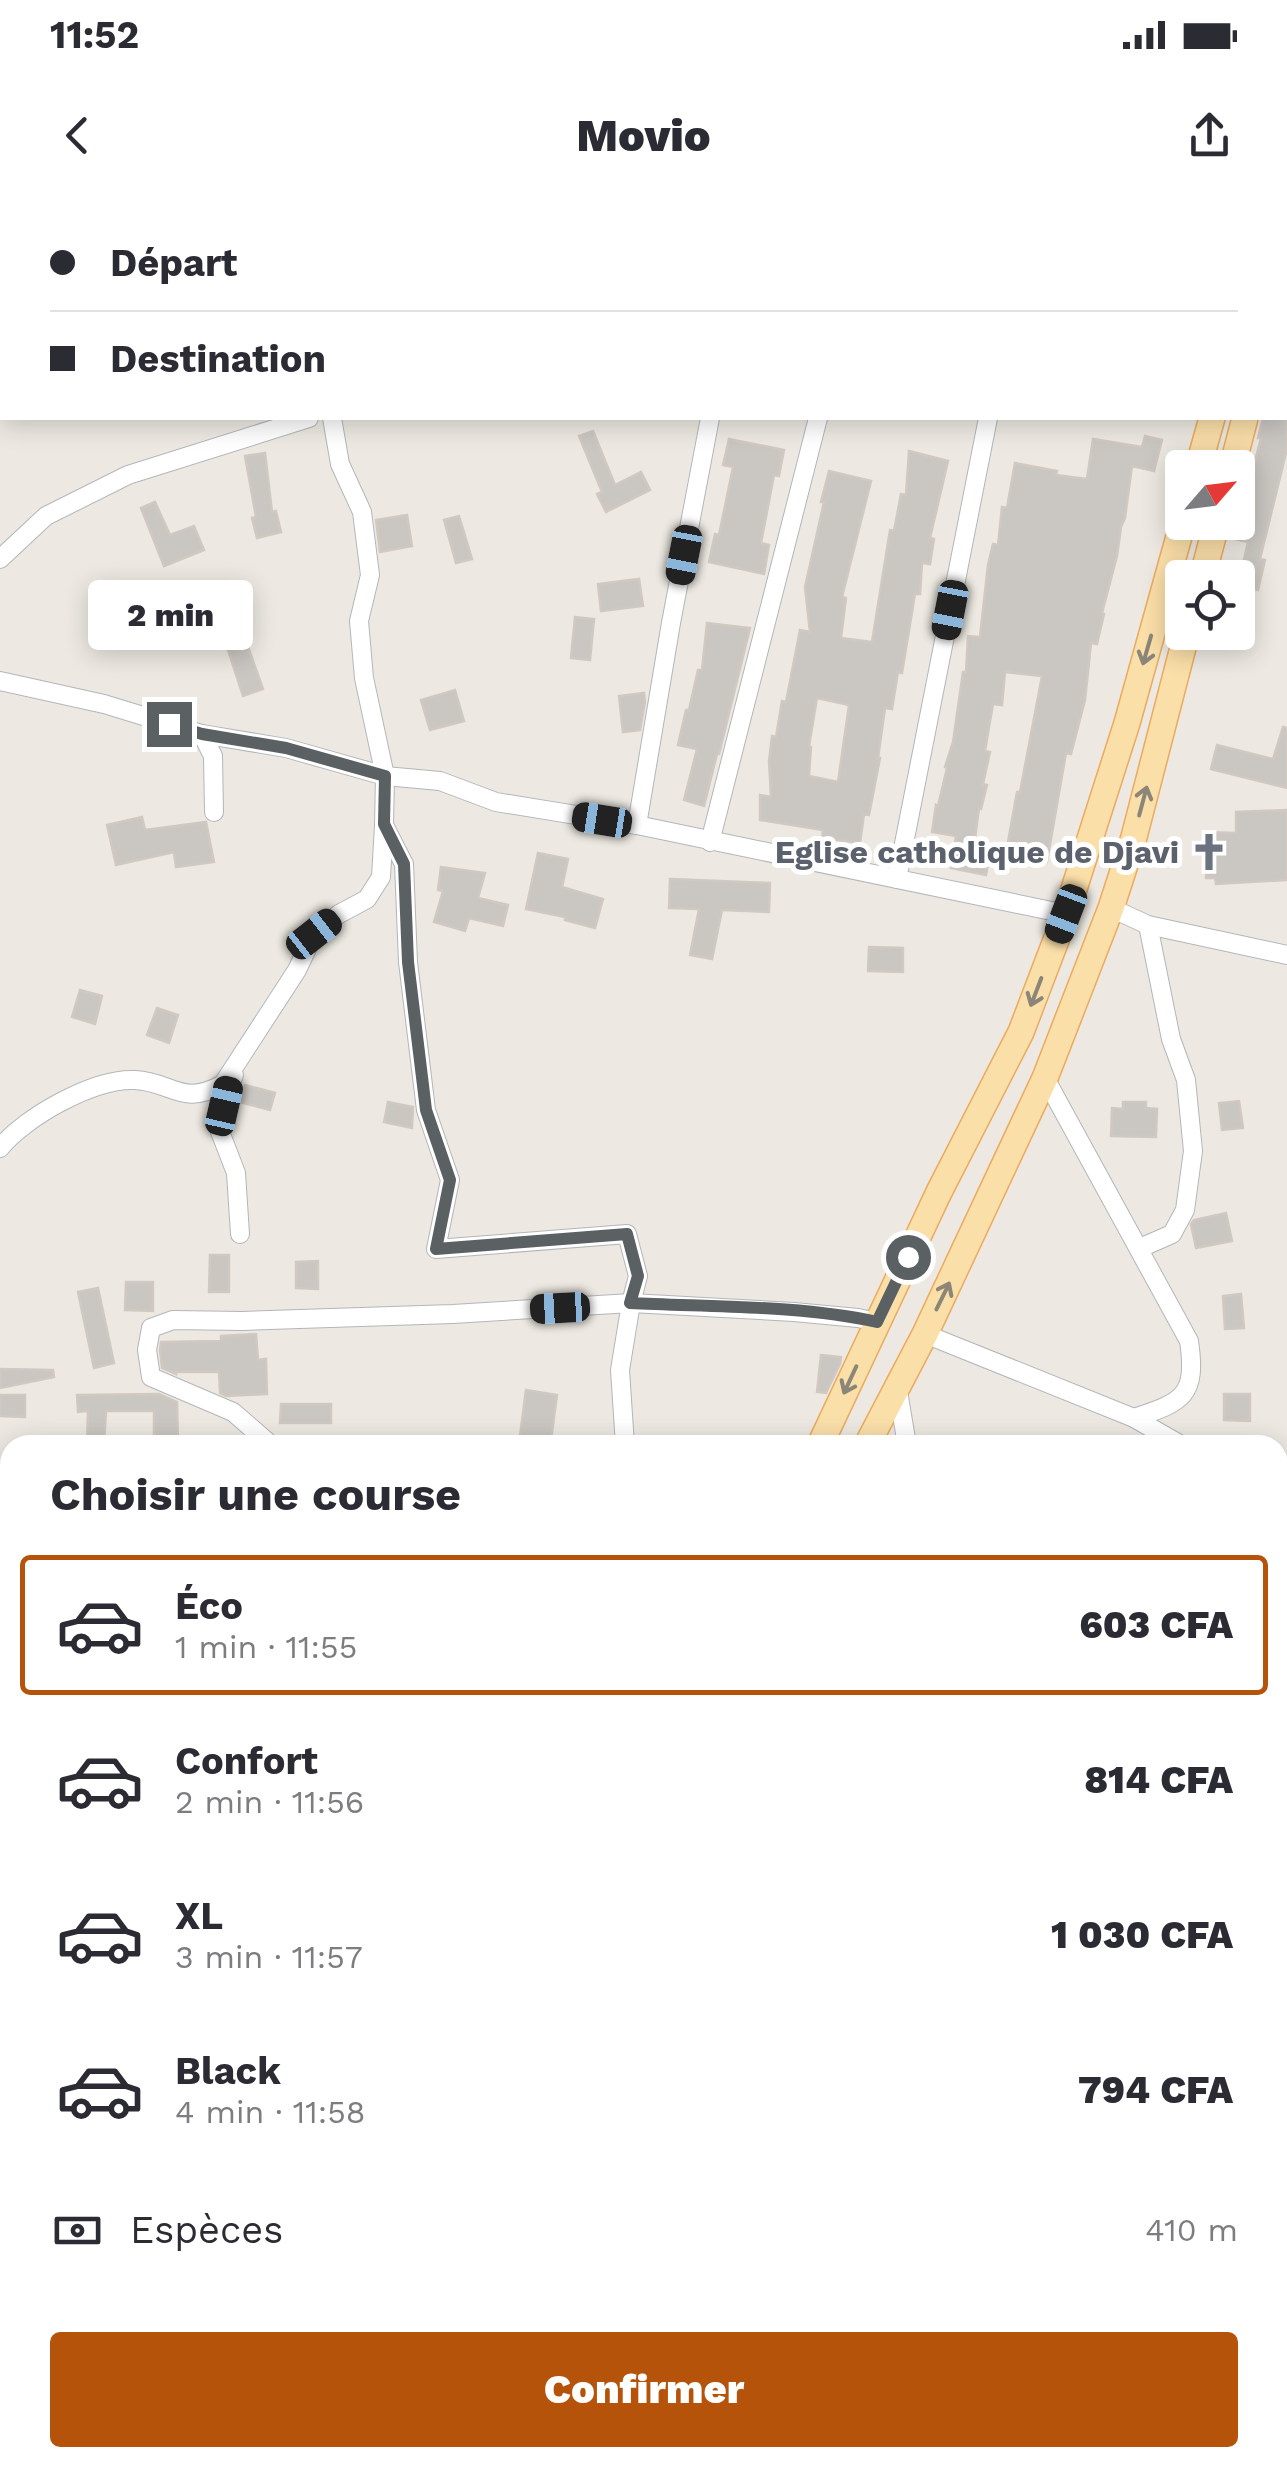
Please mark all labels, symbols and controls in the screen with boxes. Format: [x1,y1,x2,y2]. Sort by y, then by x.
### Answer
text: 11:52 [50,13,139,57]
icon: back [50,108,105,163]
icon: share [1182,108,1237,163]
text: Movio [576,109,711,162]
text: Départ [110,241,237,285]
text: Destination [110,337,326,381]
north arrow [1165,450,1255,540]
map controls [1165,450,1255,650]
car [664,523,704,587]
button: locate [1165,560,1255,650]
car [930,578,970,642]
callout: 2 min [86,579,252,649]
text: 2 min [127,596,214,634]
one-way arrow [1137,634,1155,665]
route end [147,702,192,747]
one-way arrow [1135,786,1154,817]
car [570,800,634,840]
church icon: Eglise catholique de Djavi [1188,831,1230,873]
place label: Eglise catholique de Djavi [775,833,1179,871]
car [1041,881,1091,947]
car [281,904,347,964]
one-way arrow [1026,976,1044,1007]
car [203,1073,245,1139]
route start [886,1235,931,1280]
one-way arrow [934,1281,953,1311]
car [529,1291,591,1325]
one-way arrow [840,1364,858,1395]
text: Choisir une course [50,1468,461,1521]
icon: car [55,1580,145,1670]
text: Éco [175,1584,243,1628]
text: 603 CFA [1079,1603,1233,1647]
text: 1 min · 11:55 [175,1628,357,1666]
icon: car [55,1735,145,1825]
text: Confort [175,1739,318,1783]
text: 814 CFA [1084,1758,1233,1802]
text: 2 min · 11:56 [175,1783,364,1821]
icon: car [55,1890,145,1980]
text: XL [175,1894,223,1938]
text: 1 030 CFA [1051,1913,1233,1957]
text: 3 min · 11:57 [175,1938,363,1976]
icon: car [55,2045,145,2135]
text: Black [175,2049,281,2093]
text: 794 CFA [1078,2068,1233,2112]
text: 4 min · 11:58 [175,2093,365,2131]
icon: cash [50,2203,105,2258]
text: Espèces [130,2208,283,2252]
text: 410 m [1145,2211,1238,2249]
button: Confirmer [50,2332,1238,2447]

